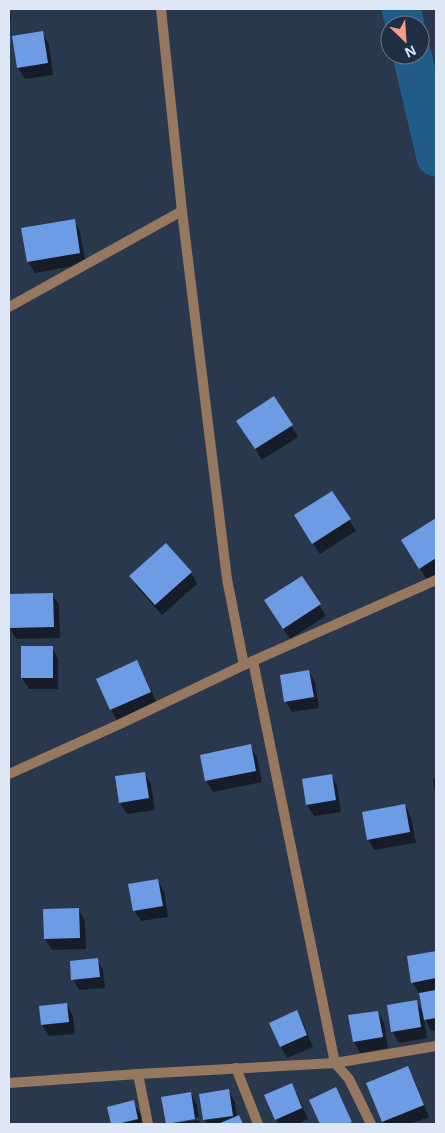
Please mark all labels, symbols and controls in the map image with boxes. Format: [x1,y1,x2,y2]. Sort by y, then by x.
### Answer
north arrow [380,15,430,65]
text: N [403,42,418,61]

